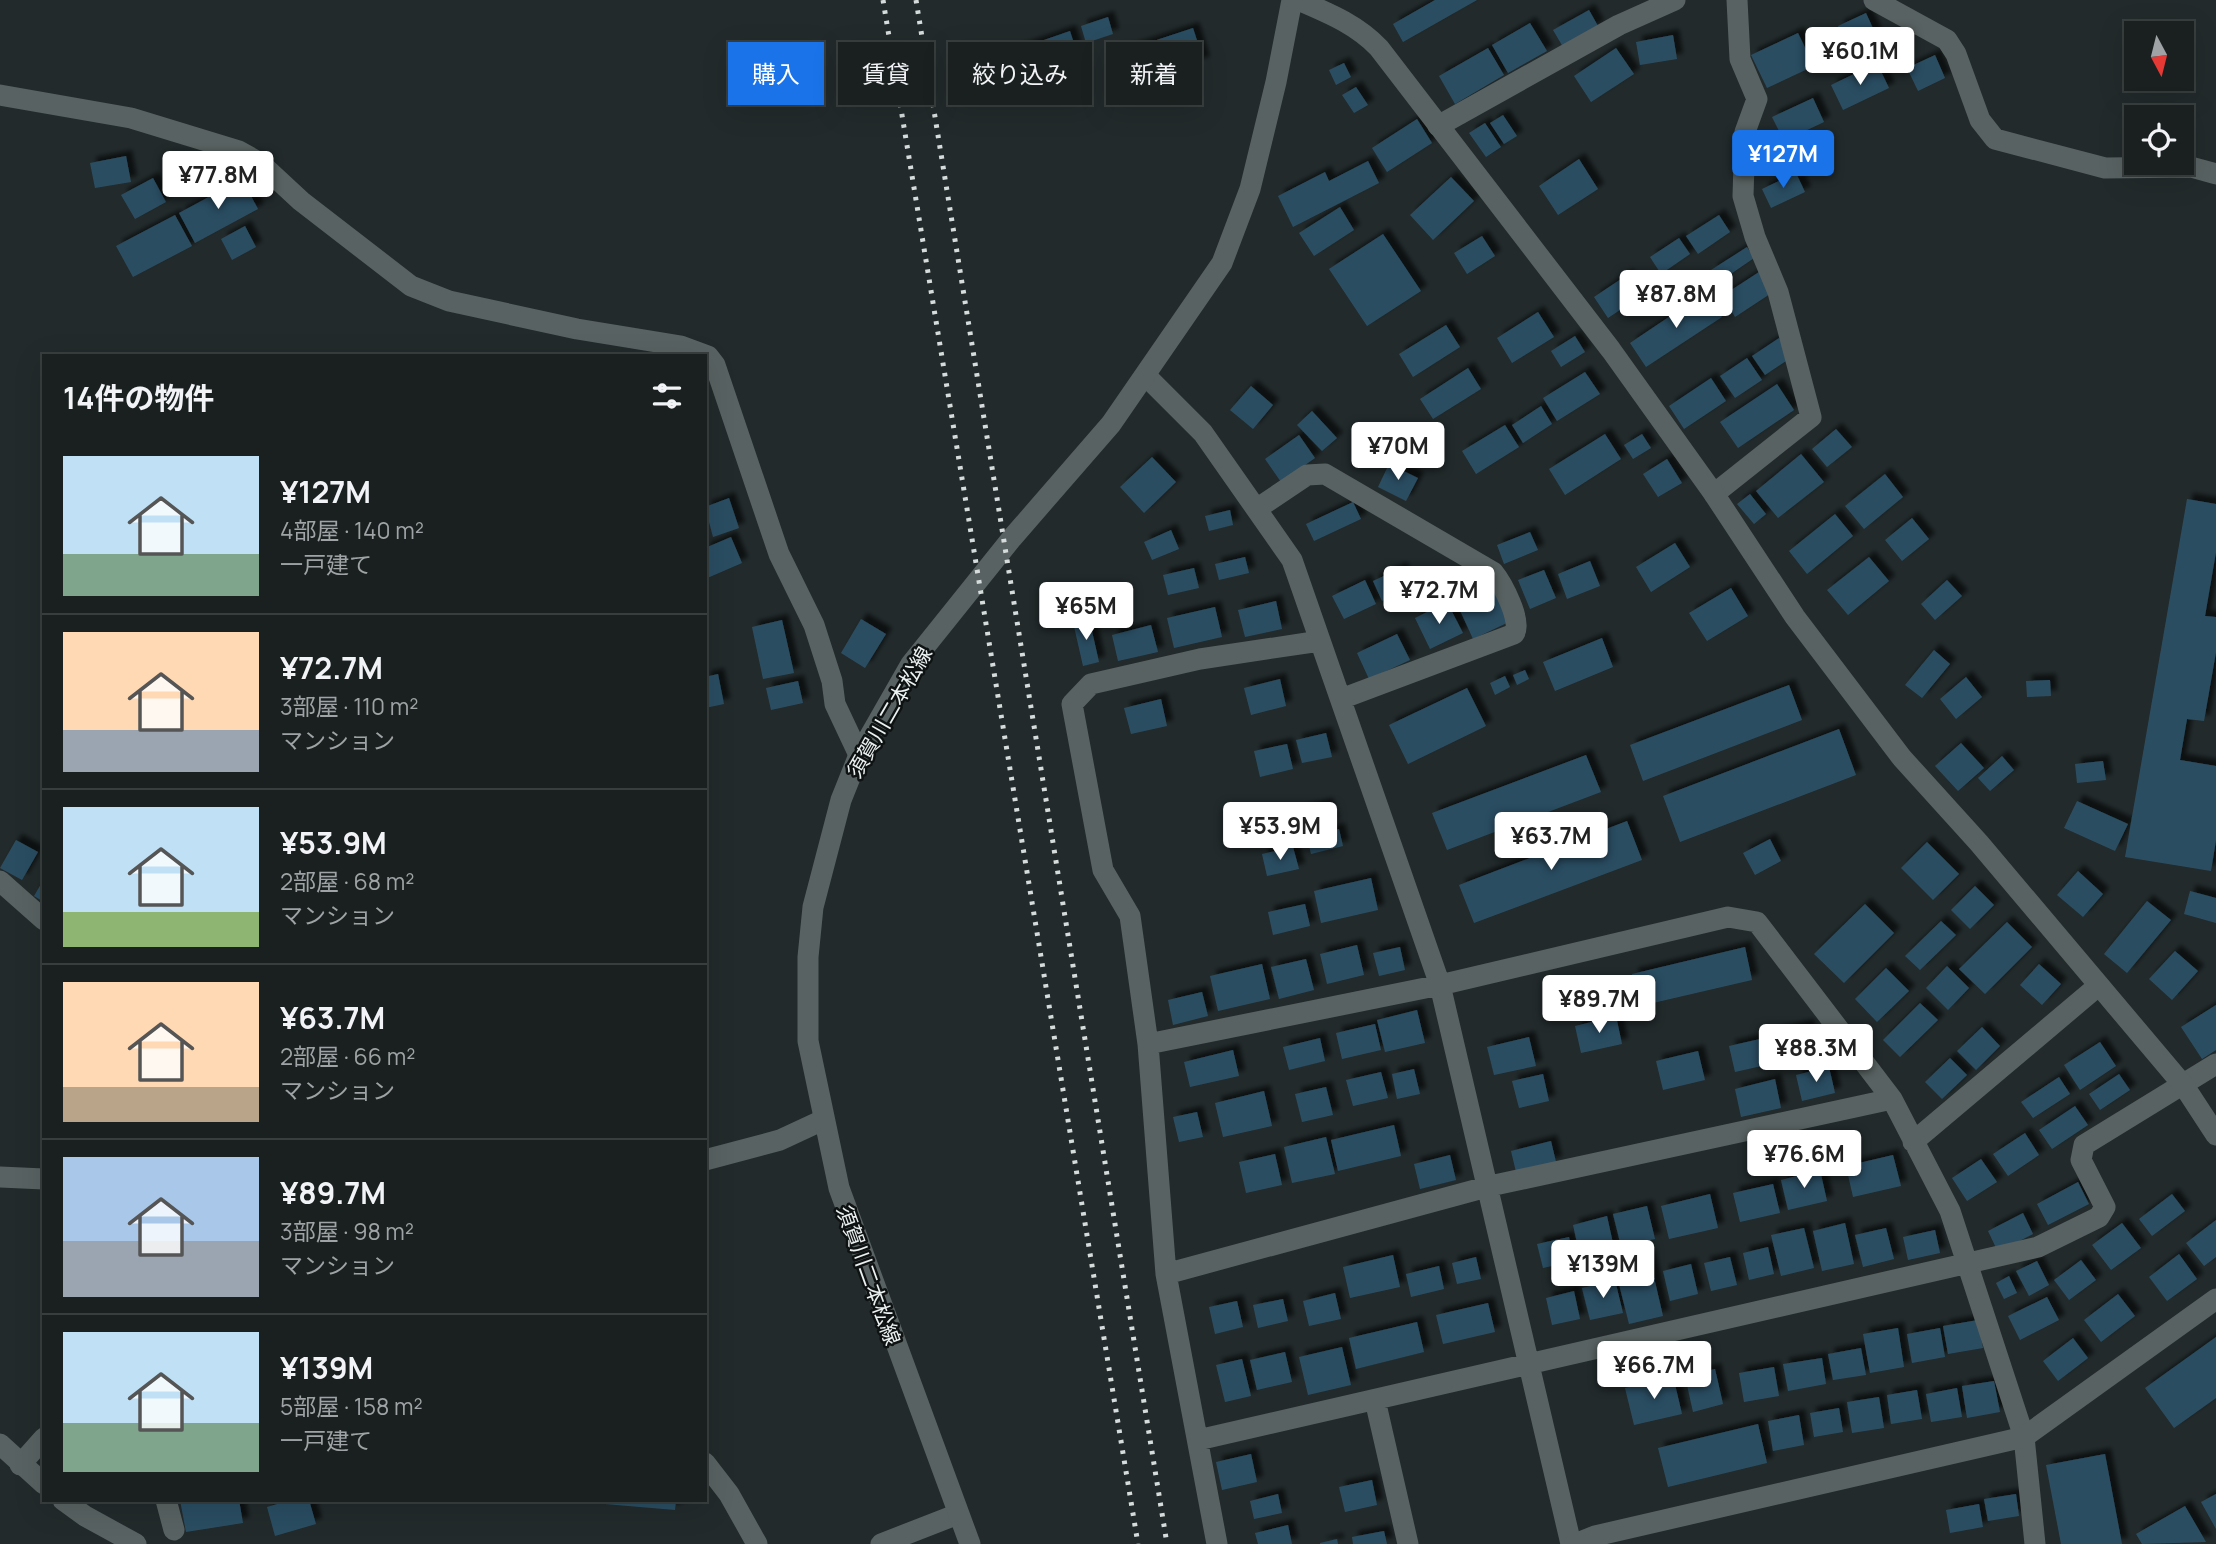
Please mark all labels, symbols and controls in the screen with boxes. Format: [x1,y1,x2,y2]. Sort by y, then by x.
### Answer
north arrow [2124,21,2194,91]
map controls [2124,21,2194,175]
pin: ¥60.1M [1803,28,1917,87]
text: ¥60.1M [1821,34,1899,66]
chip: 購入 [728,42,824,105]
chip: 賃貸 [838,42,934,105]
chip: 絞り込み [948,42,1092,105]
chip: 新着 [1106,42,1202,105]
button: locate [2124,105,2194,175]
pin: ¥127M [1734,130,1832,190]
text: ¥127M [1748,137,1818,169]
pin: ¥77.8M [161,152,275,211]
text: ¥77.8M [178,158,258,190]
pin: ¥87.8M [1619,270,1733,330]
text: ¥87.8M [1636,277,1716,309]
text: 14件の物件 [63,377,214,418]
icon: filters [648,377,686,415]
pin: ¥70M [1357,422,1439,482]
text: ¥70M [1367,429,1429,461]
text: ¥127M [280,471,371,512]
icon: home [119,484,203,568]
text: 4部屋 · 140 m² [280,514,424,546]
text: 一戸建て [280,548,372,580]
pin: ¥72.7M [1382,566,1496,626]
text: ¥72.7M [1400,573,1478,605]
pin: ¥65M [1045,582,1127,642]
text: ¥65M [1055,589,1117,621]
street label: 須賀川二本松線 [840,641,938,783]
text: ¥72.7M [280,647,383,688]
icon: home [119,660,203,744]
text: 3部屋 · 110 m² [280,690,418,722]
text: マンション [280,724,395,756]
pin: ¥53.9M [1223,802,1337,862]
text: ¥53.9M [1239,809,1321,841]
pin: ¥63.7M [1494,812,1608,872]
text: ¥63.7M [1511,819,1591,851]
text: ¥53.9M [280,822,387,863]
icon: home [119,835,203,919]
text: 2部屋 · 68 m² [280,865,414,897]
text: マンション [280,899,395,931]
pin: ¥89.7M [1542,976,1656,1035]
text: ¥89.7M [1558,982,1640,1014]
text: ¥63.7M [280,997,385,1038]
icon: home [119,1010,203,1094]
pin: ¥88.3M [1759,1024,1873,1084]
text: ¥88.3M [1775,1031,1857,1063]
text: 2部屋 · 66 m² [280,1040,415,1072]
text: マンション [280,1074,395,1106]
pin: ¥76.6M [1747,1130,1861,1190]
text: ¥76.6M [1763,1137,1845,1169]
text: ¥89.7M [280,1172,386,1213]
icon: home [119,1185,203,1269]
street label: 須賀川二本松線 [831,1201,907,1349]
text: 3部屋 · 98 m² [280,1215,414,1247]
pin: ¥139M [1554,1240,1652,1300]
text: ¥139M [1567,1247,1639,1279]
text: マンション [280,1249,395,1281]
pin: ¥66.7M [1597,1342,1711,1401]
text: ¥139M [280,1347,373,1388]
text: ¥66.7M [1613,1348,1695,1380]
icon: home [119,1360,203,1444]
text: 5部屋 · 158 m² [280,1390,423,1422]
text: 一戸建て [280,1424,372,1456]

